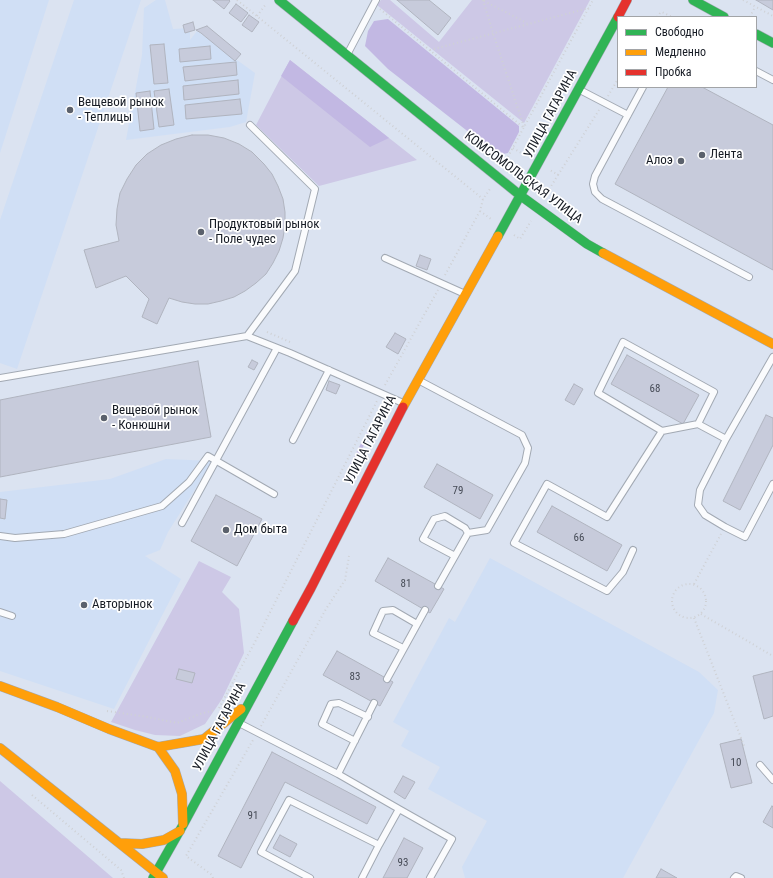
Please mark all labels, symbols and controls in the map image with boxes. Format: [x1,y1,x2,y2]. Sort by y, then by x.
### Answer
legend [617,16,757,88]
text: Свободно [655,25,704,39]
text: Медленно [655,45,706,59]
text: Пробка [655,65,692,79]
street label: УЛИЦА ГАГАРИНА [521,67,581,161]
place label: Вещевой рынок - Теплицы [78,95,164,126]
marker: Вещевой рынок - Теплицы [65,105,75,115]
street label: КОМСОМОЛЬСКАЯ УЛИЦА [461,129,585,227]
place label: Лента [710,147,742,163]
marker: Лента [697,150,707,160]
place label: Алоэ [646,153,673,169]
marker: Алоэ [676,156,686,166]
place label: Продуктовый рынок - Поле чудес [209,217,320,248]
marker: Продуктовый рынок - Поле чудес [196,227,206,237]
house number: 68 [650,382,660,396]
street label: УЛИЦА ГАГАРИНА [342,393,400,487]
place label: Вещевой рынок - Конюшни [112,403,198,434]
marker: Вещевой рынок - Конюшни [99,413,109,423]
house number: 79 [453,484,463,498]
place label: Дом быта [234,522,287,538]
marker: Дом быта [221,525,231,535]
house number: 66 [574,531,584,545]
house number: 81 [401,577,411,591]
place label: Авторынок [92,597,152,613]
marker: Авторынок [79,600,89,610]
house number: 83 [350,670,360,684]
street label: УЛИЦА ГАГАРИНА [190,680,250,774]
house number: 10 [731,756,741,770]
house number: 91 [248,809,258,823]
house number: 93 [398,856,408,870]

